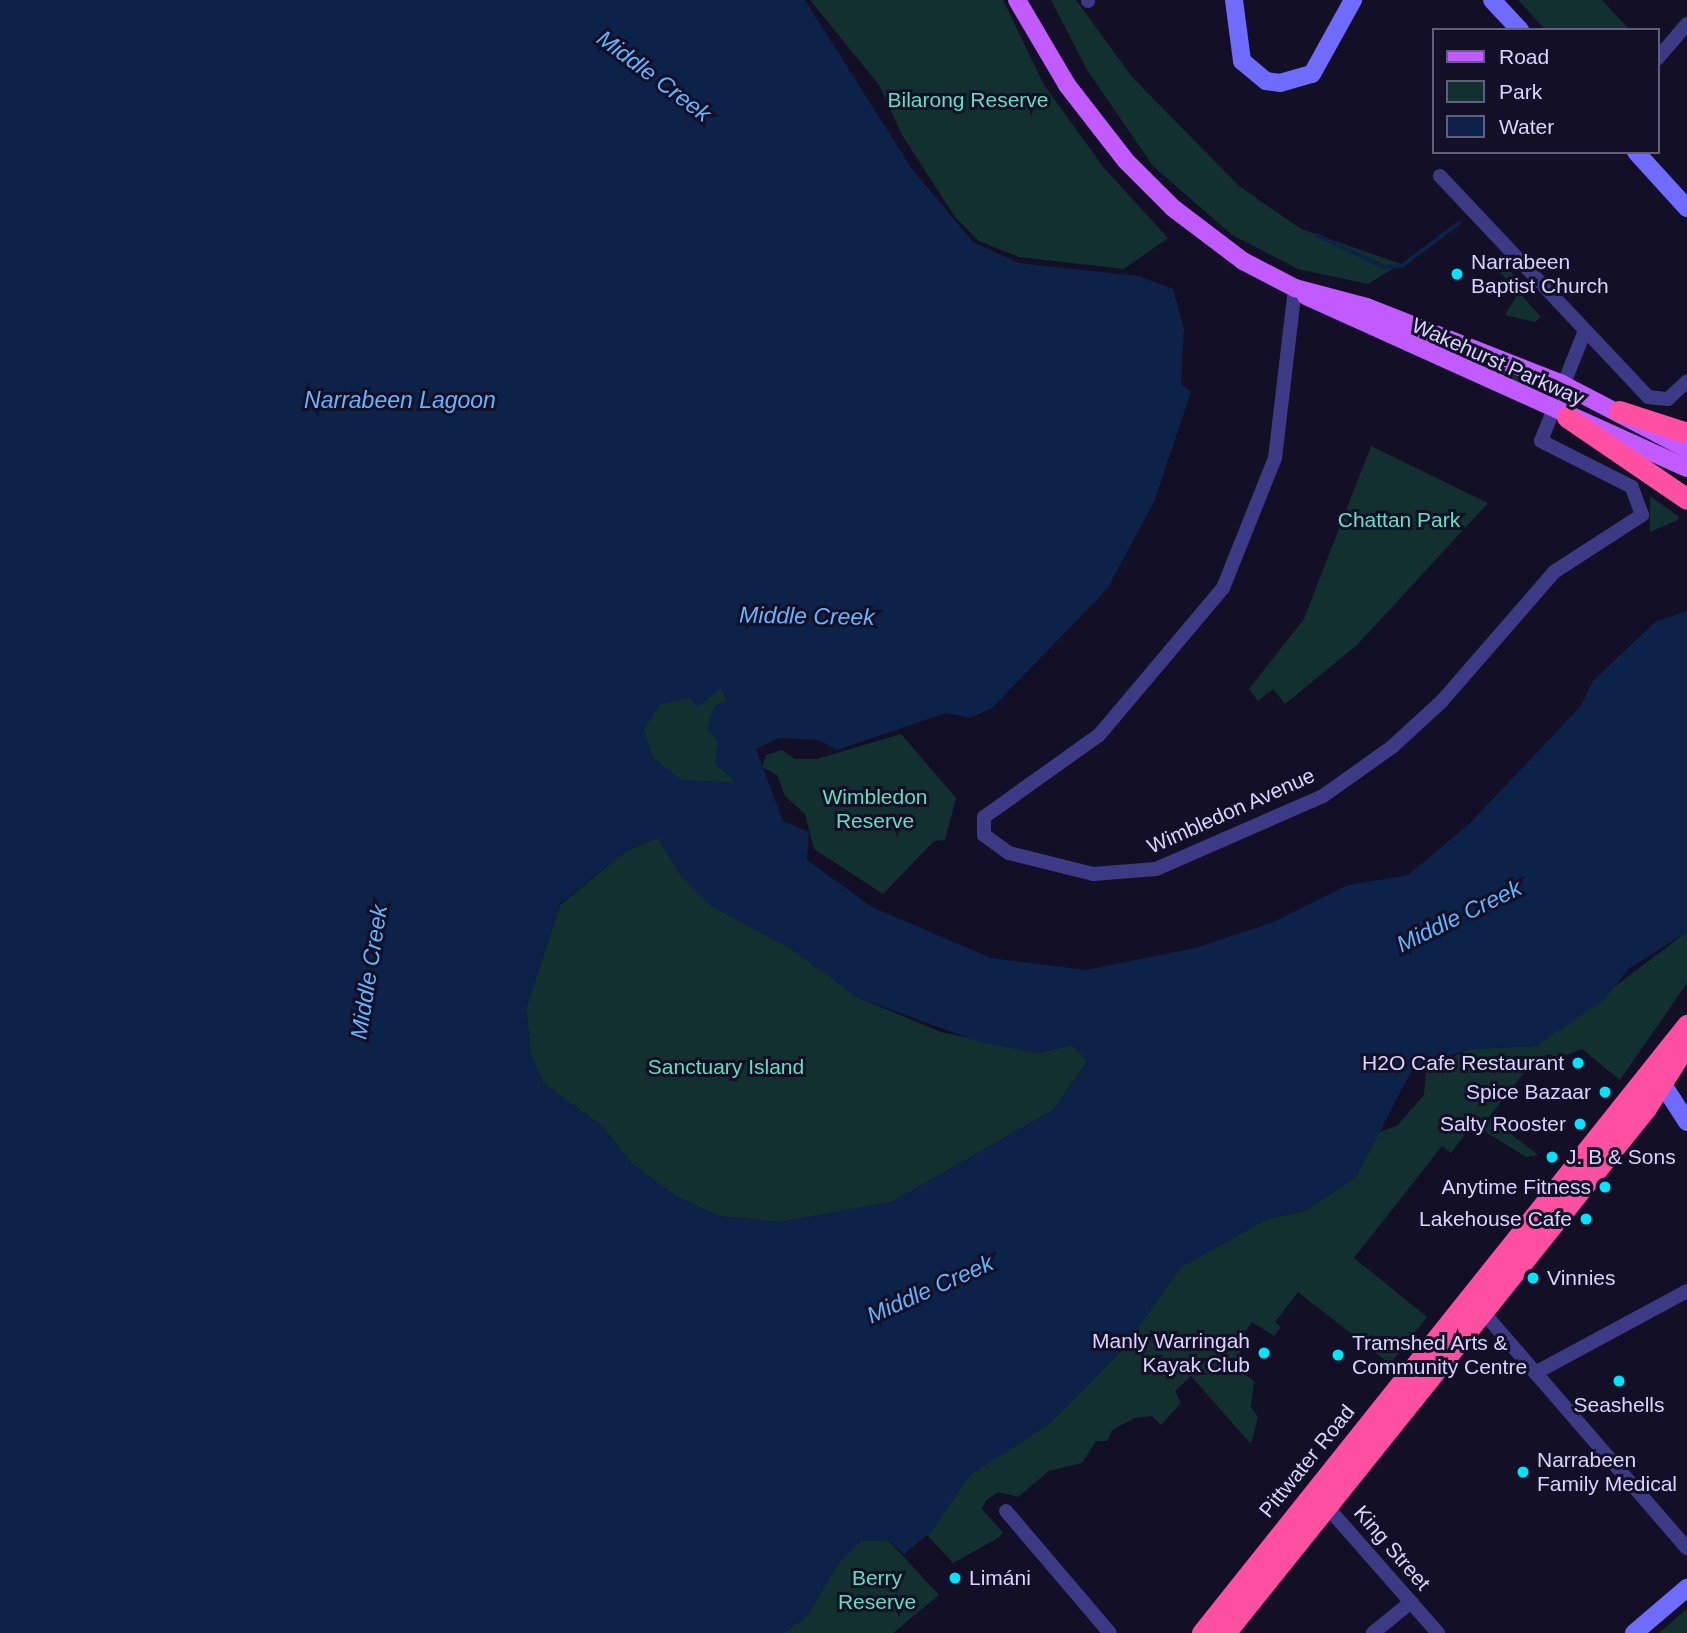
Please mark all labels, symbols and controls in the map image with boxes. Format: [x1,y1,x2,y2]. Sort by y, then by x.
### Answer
water label: Middle Creek [592,24,716,128]
legend [1432,28,1659,154]
text: Road [1499,45,1549,68]
text: Park [1499,80,1542,103]
park label: Bilarong Reserve [887,87,1049,113]
text: Water [1499,115,1554,138]
place label: Narrabeen Baptist Church [1471,249,1609,299]
marker: Narrabeen Baptist Church [1449,266,1465,282]
street label: Wakehurst Parkway [1408,313,1588,411]
water label: Narrabeen Lagoon [304,386,496,414]
park label: Chattan Park [1338,507,1460,533]
water label: Middle Creek [739,601,875,631]
street label: Wimbledon Avenue [1143,763,1319,859]
park label: Wimbledon Reserve [822,784,928,834]
water label: Middle Creek [1392,874,1526,958]
water label: Middle Creek [345,903,393,1041]
place label: H2O Cafe Restaurant [1362,1050,1564,1076]
park label: Sanctuary Island [648,1054,804,1080]
marker: H2O Cafe Restaurant [1570,1055,1586,1071]
place label: Spice Bazaar [1466,1079,1591,1105]
marker: Spice Bazaar [1597,1084,1613,1100]
place label: Salty Rooster [1440,1111,1566,1137]
marker: Salty Rooster [1572,1116,1588,1132]
place label: J. B & Sons [1566,1144,1676,1170]
marker: J. B & Sons [1544,1149,1560,1165]
place label: Anytime Fitness [1442,1174,1591,1200]
marker: Anytime Fitness [1597,1179,1613,1195]
place label: Lakehouse Cafe [1419,1206,1572,1232]
marker: Lakehouse Cafe [1578,1211,1594,1227]
water label: Middle Creek [862,1249,998,1329]
place label: Vinnies [1547,1265,1615,1291]
marker: Vinnies [1525,1270,1541,1286]
place label: Manly Warringah Kayak Club [1092,1328,1250,1378]
place label: Tramshed Arts & Community Centre [1352,1330,1527,1380]
marker: Manly Warringah Kayak Club [1256,1345,1272,1361]
marker: Tramshed Arts & Community Centre [1330,1347,1346,1363]
marker: Seashells [1611,1373,1627,1389]
place label: Seashells [1573,1392,1665,1418]
street label: Pittwater Road [1254,1400,1360,1522]
place label: Narrabeen Family Medical [1537,1447,1677,1497]
marker: Narrabeen Family Medical [1515,1464,1531,1480]
street label: King Street [1348,1501,1436,1595]
park label: Berry Reserve [838,1565,916,1615]
place label: Limáni [969,1565,1031,1591]
marker: Limáni [947,1570,963,1586]

